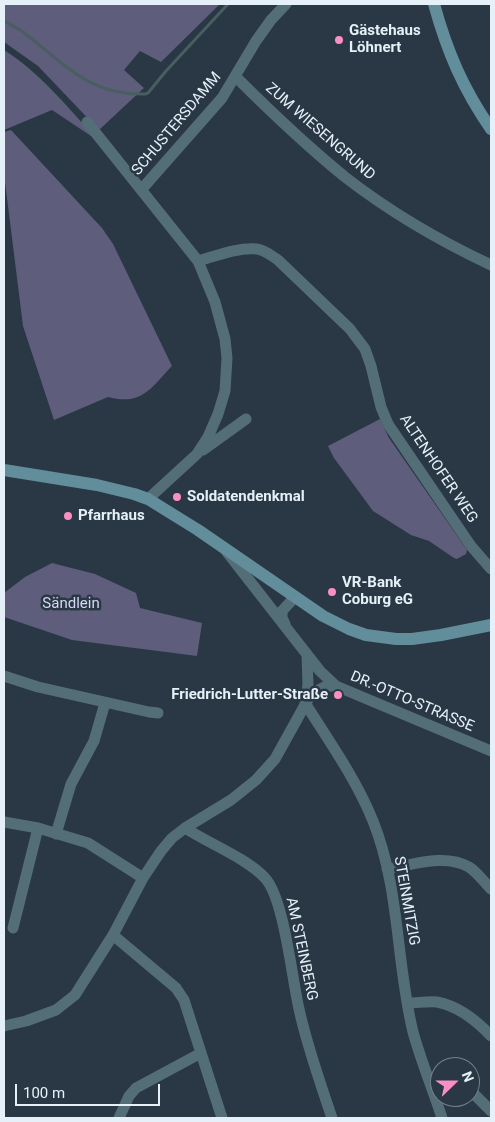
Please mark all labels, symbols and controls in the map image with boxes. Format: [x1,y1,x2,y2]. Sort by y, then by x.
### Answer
place label: Gästehaus Löhnert [349,22,421,57]
marker: Gästehaus Löhnert [333,34,345,46]
street label: SCHUSTERSDAMM [129,69,225,179]
street label: ZUM WIESENGRUND [262,80,378,184]
street label: ALTENHOFER WEG [395,411,481,527]
place label: Soldatendenkmal [187,488,305,506]
marker: Soldatendenkmal [171,491,183,503]
place label: Pfarrhaus [78,507,145,525]
marker: Pfarrhaus [62,510,74,522]
place label: VR-Bank Coburg eG [342,574,413,609]
marker: VR-Bank Coburg eG [326,586,338,598]
park label: Sändlein [42,595,100,613]
street label: DR.-OTTO-STRASSE [347,668,477,736]
place label: Friedrich-Lutter-Straße [171,686,328,704]
marker: Friedrich-Lutter-Straße [332,689,344,701]
street label: STEINMITZIG [389,855,423,947]
street label: AM STEINBERG [281,896,321,1002]
north arrow [430,1057,480,1107]
text: N [459,1069,477,1084]
scale bar [18,1074,162,1106]
text: 100 m [23,1084,65,1102]

